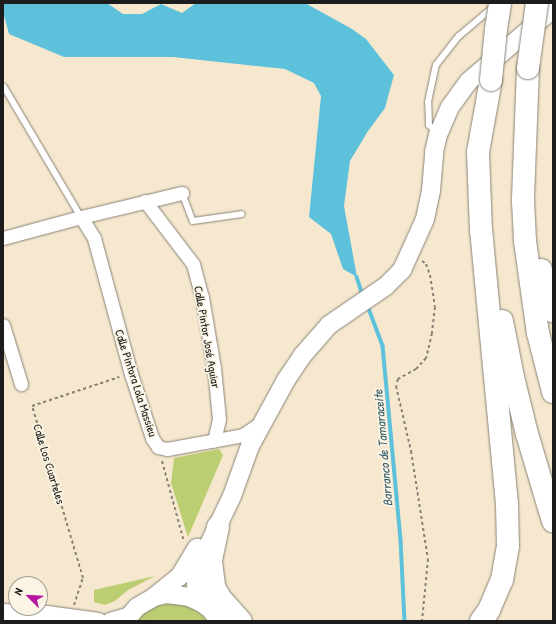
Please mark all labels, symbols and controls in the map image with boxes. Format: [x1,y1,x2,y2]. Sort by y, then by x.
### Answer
street label: Calle Pintor José Aguiar [191,285,223,389]
street label: Calle Pintora Lola Massieu [112,327,160,439]
water label: Barranco de Tamaraceite [370,389,396,507]
street label: Calle Los Cuarteles [30,422,68,506]
north arrow [8,576,48,616]
text: N [10,586,26,597]

